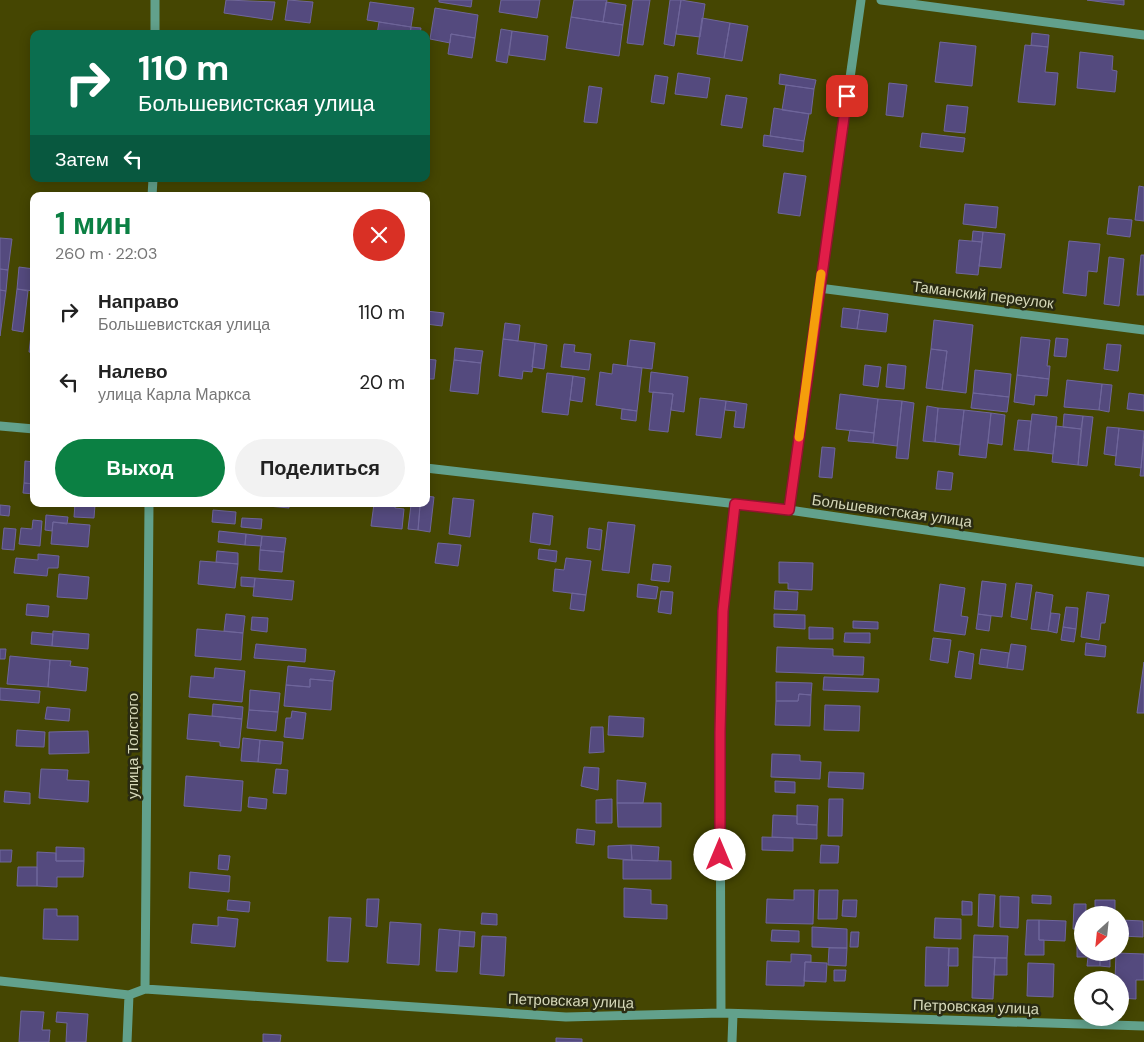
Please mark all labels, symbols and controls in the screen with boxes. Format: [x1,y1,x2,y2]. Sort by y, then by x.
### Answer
text: 110 m [138,45,229,91]
icon: right [55,50,120,115]
pin [826,75,868,117]
icon: arrive [833,82,861,110]
text: Большевистская улица [138,89,375,118]
icon: left [119,145,147,173]
text: Затем [55,147,109,172]
text: 1 мин [55,204,132,243]
button: close [353,209,405,261]
text: 260 m · 22:03 [55,243,157,264]
street label: Таманский переулок [911,276,1055,314]
text: Направо [98,289,179,314]
icon: right [55,298,83,326]
text: 110 m [358,300,405,325]
text: Большевистская улица [98,314,270,335]
text: Налево [98,359,168,384]
icon: left [55,368,83,396]
text: 20 m [359,370,405,395]
text: улица Карла Маркса [98,384,251,405]
button: Выход [55,439,225,497]
button: Поделиться [235,439,405,497]
street label: Большевистская улица [811,490,974,532]
street label: улица Толстого [123,693,143,799]
position arrow [693,828,745,880]
north arrow [1074,906,1129,961]
map controls [1074,906,1129,1026]
button: search [1074,971,1129,1026]
street label: Петровская улица [508,989,635,1013]
street label: Петровская улица [913,995,1040,1019]

